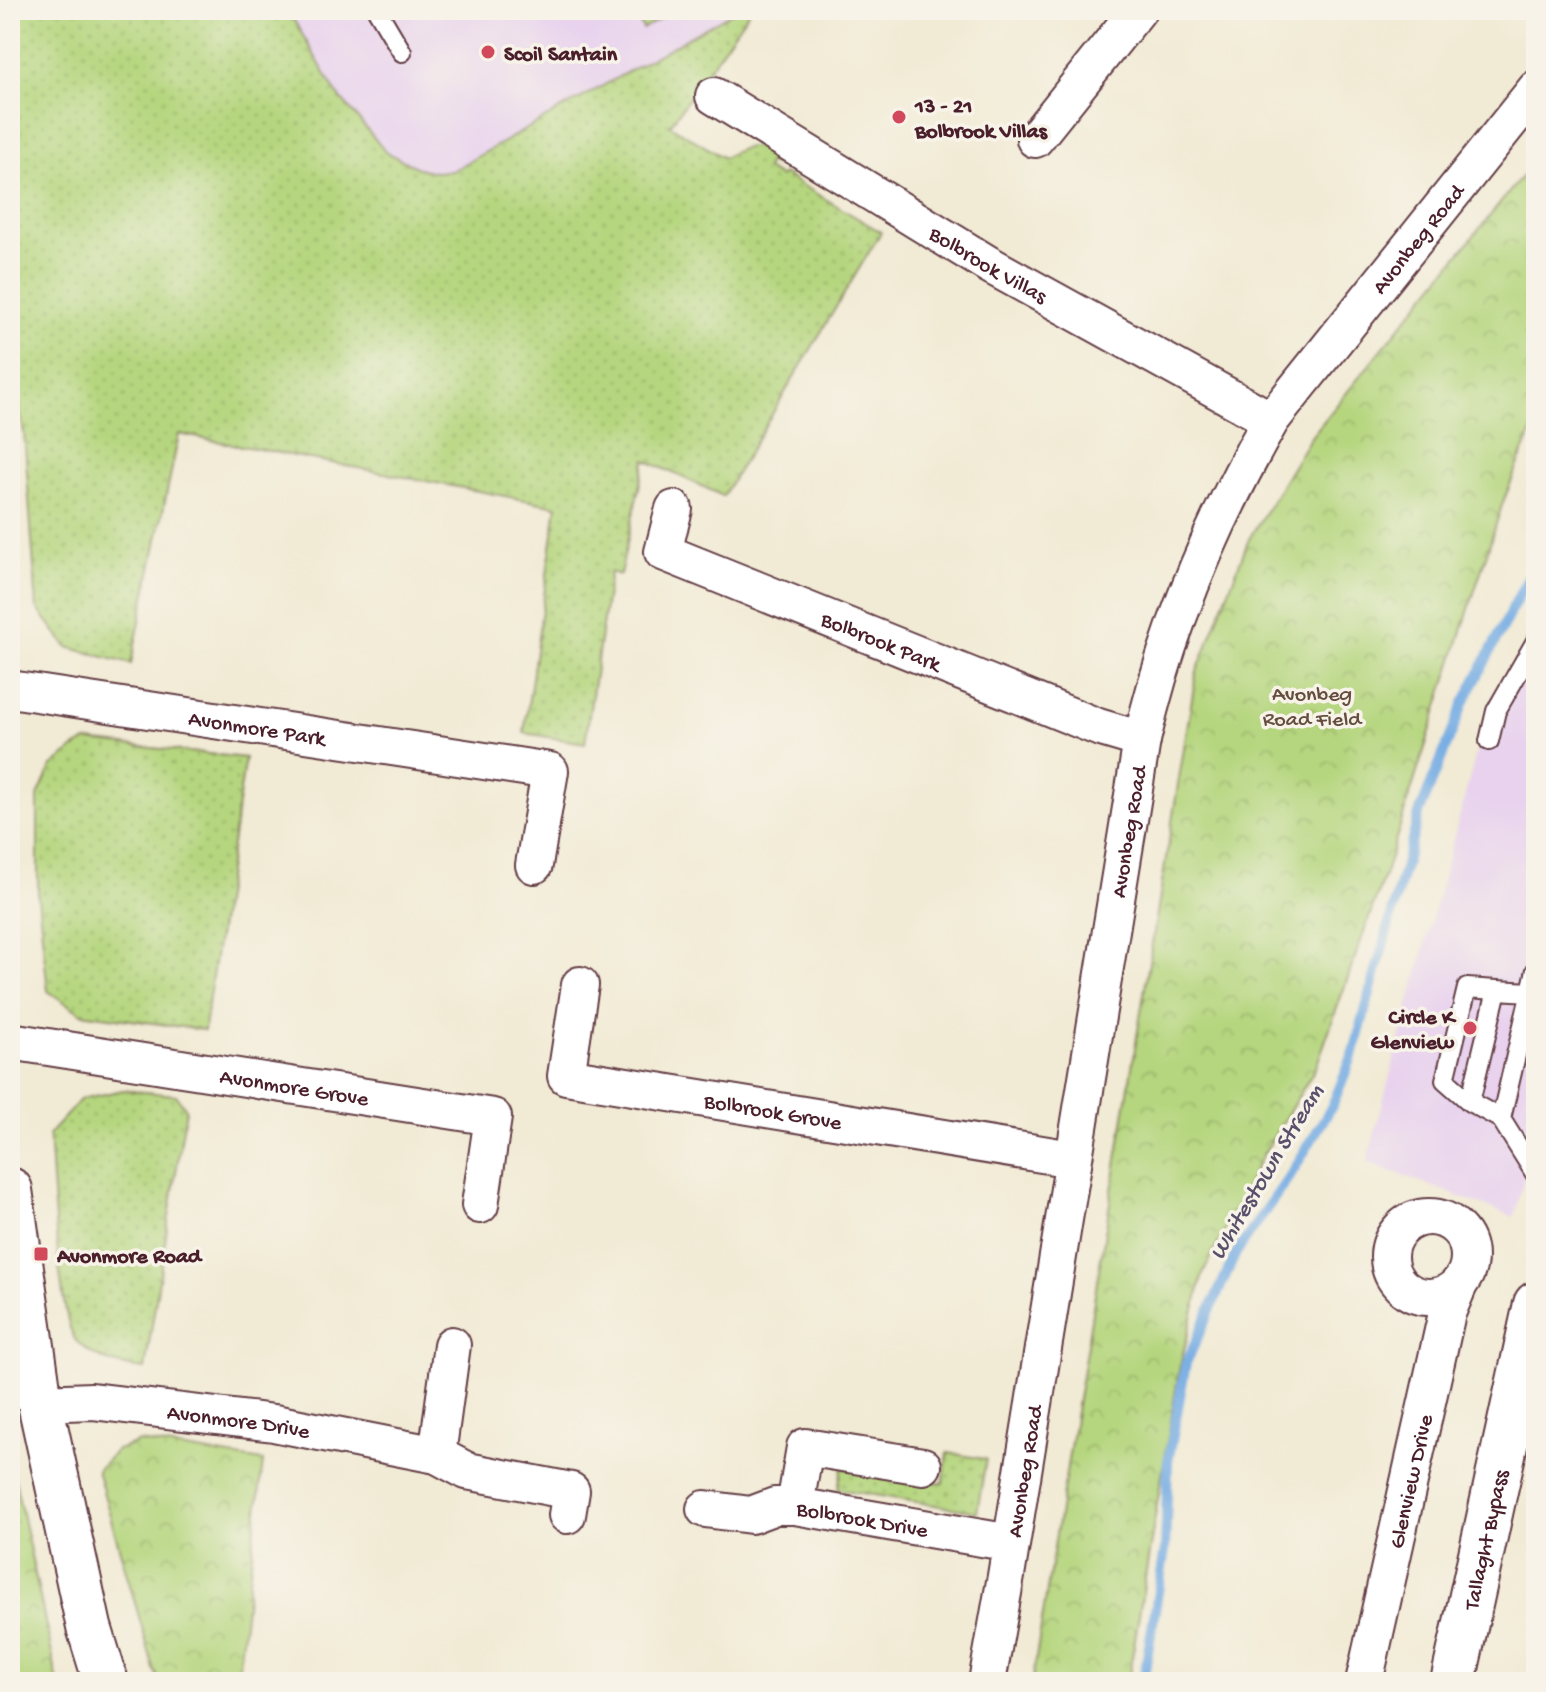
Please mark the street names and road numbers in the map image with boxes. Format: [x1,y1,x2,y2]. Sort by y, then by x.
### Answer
street label: Avonbeg Road [1368,179,1473,301]
street label: Bolbrook Villas [923,222,1051,311]
street label: Bolbrook Park [815,608,946,680]
street label: Avonmore Park [186,707,329,754]
street label: Avonbeg Road [1108,762,1155,900]
street label: Avonmore Grove [218,1065,371,1114]
street label: Bolbrook Grove [701,1090,844,1138]
street label: Avonmore Drive [165,1401,312,1447]
street label: Avonbeg Road [1003,1402,1051,1540]
street label: Glenview Drive [1385,1412,1441,1551]
street label: Tallaght Bypass [1460,1467,1516,1615]
street label: Bolbrook Drive [793,1497,930,1546]

